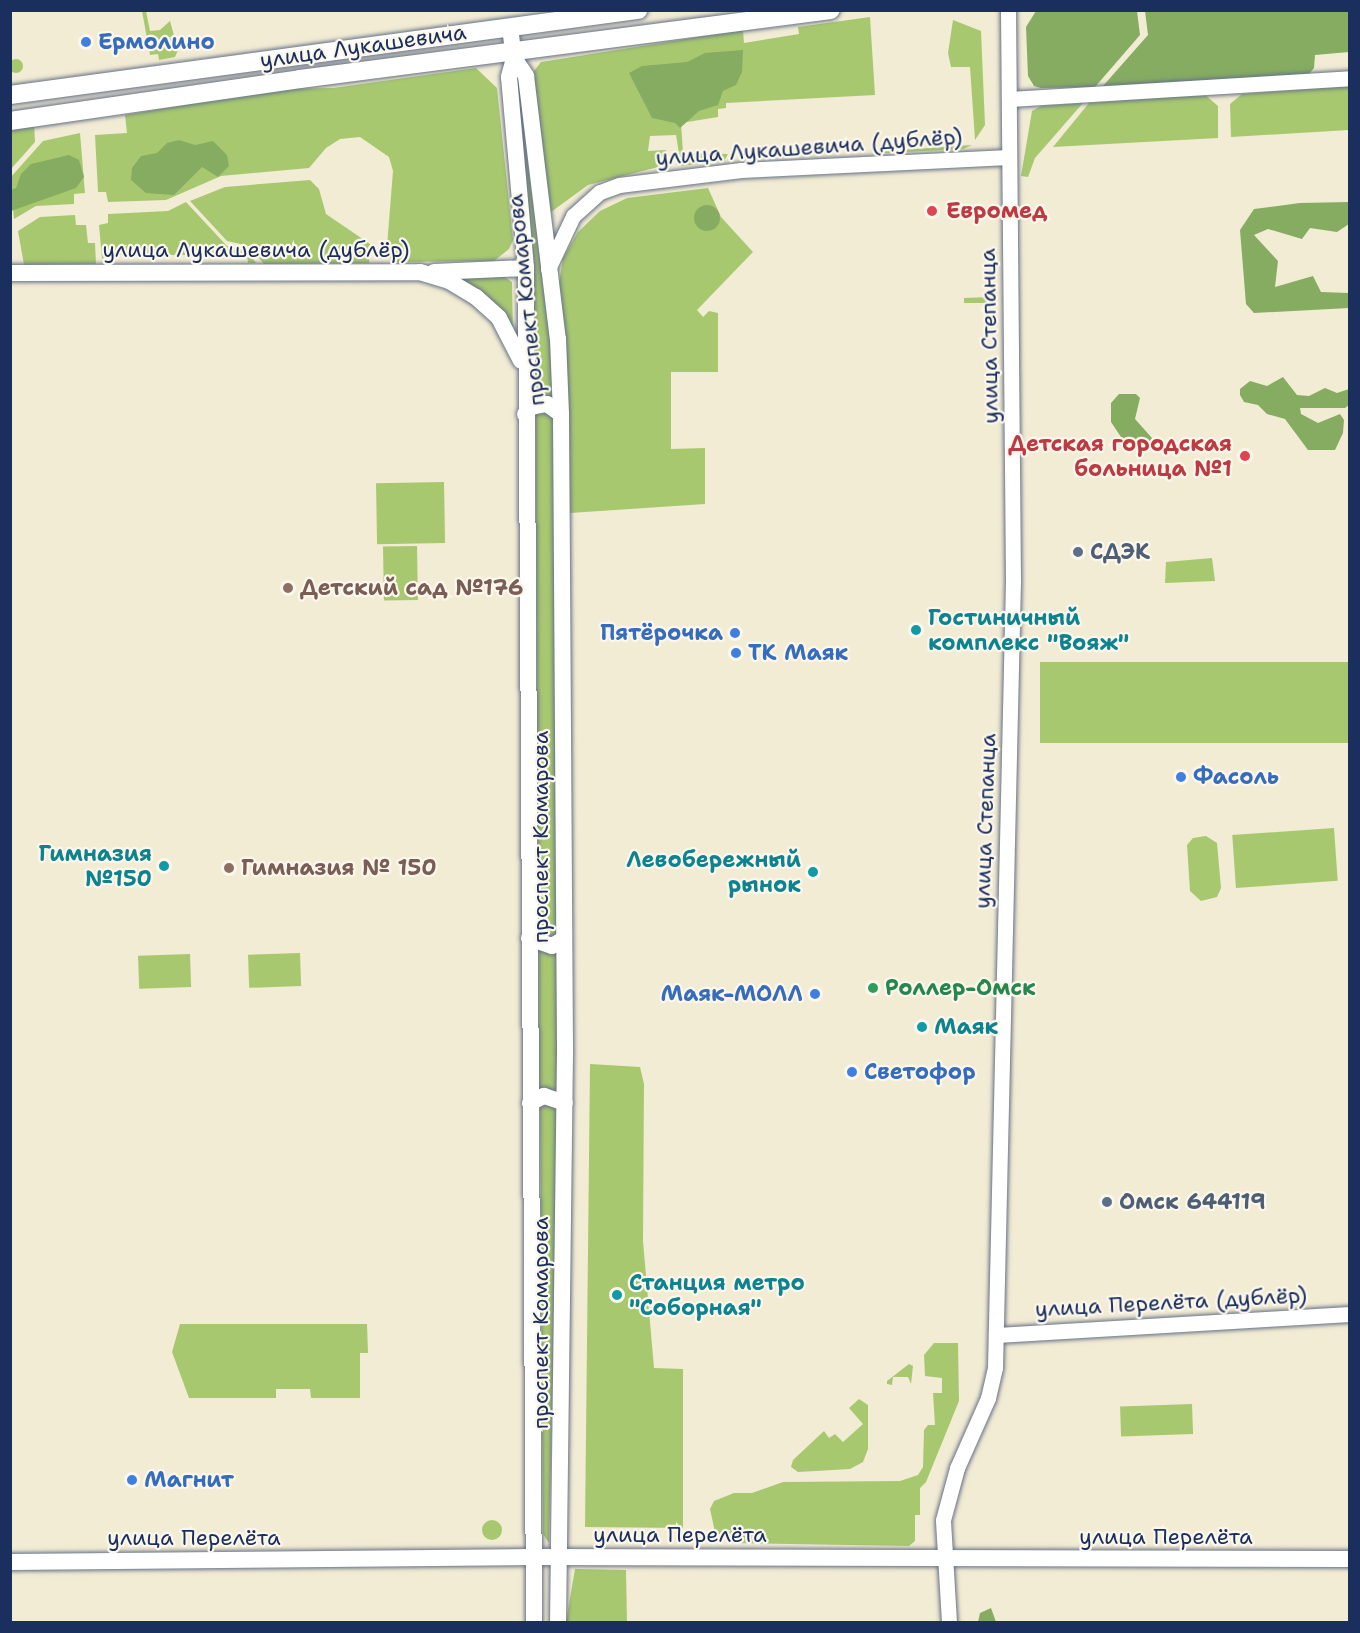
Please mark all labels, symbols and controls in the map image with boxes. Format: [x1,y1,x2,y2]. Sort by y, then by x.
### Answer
street label: улица Лукашевича [258,18,468,74]
place label: Ермолино [98,29,215,55]
marker: Ермолино [79,35,93,49]
street label: улица Лукашевича (дублёр) [655,123,963,171]
street label: проспект Комарова [502,193,550,407]
place label: Евромед [946,198,1047,224]
marker: Евромед [923,202,941,220]
street label: улица Лукашевича (дублёр) [102,237,410,263]
street label: улица Степанца [974,248,1004,424]
place label: Детская городская больница №1 [1008,430,1232,482]
marker: Детская городская больница №1 [1236,447,1254,465]
place label: СДЭК [1090,539,1150,565]
marker: СДЭК [1071,545,1085,559]
place label: Детский сад №176 [300,575,523,601]
marker: Детский сад №176 [281,581,295,595]
place label: Гостиничный комплекс "Вояж" [928,604,1129,656]
place label: Пятёрочка [600,620,723,646]
marker: Гостиничный комплекс "Вояж" [909,623,923,637]
marker: Пятёрочка [728,626,742,640]
place label: ТК Маяк [748,640,848,666]
marker: ТК Маяк [729,646,743,660]
street label: проспект Комарова [528,731,554,943]
street label: улица Степанца [969,733,1001,909]
place label: Фасоль [1193,764,1279,790]
marker: Фасоль [1174,770,1188,784]
place label: Гимназия №150 [39,840,152,891]
place label: Левобережный рынок [626,846,801,897]
place label: Гимназия № 150 [241,855,437,881]
marker: Гимназия №150 [157,859,171,873]
marker: Гимназия № 150 [222,861,236,875]
marker: Левобережный рынок [806,865,820,879]
place label: Роллер-Омск [885,975,1036,1001]
place label: Маяк-МОЛЛ [661,981,803,1007]
marker: Роллер-Омск [866,981,880,995]
marker: Маяк-МОЛЛ [808,987,822,1001]
place label: Маяк [934,1014,998,1040]
marker: Маяк [915,1020,929,1034]
place label: Светофор [864,1059,976,1085]
marker: Светофор [845,1065,859,1079]
place label: Омск 644119 [1119,1189,1266,1215]
marker: Омск 644119 [1100,1195,1114,1209]
street label: проспект Комарова [528,1217,554,1429]
place label: Станция метро "Соборная" [629,1269,805,1320]
street label: улица Перелёта (дублёр) [1034,1282,1308,1322]
marker: Станция метро "Соборная" [610,1288,624,1302]
place label: Магнит [144,1467,234,1493]
marker: Магнит [125,1473,139,1487]
street label: улица Перелёта [593,1522,767,1548]
street label: улица Перелёта [1079,1524,1253,1550]
street label: улица Перелёта [107,1525,281,1551]

